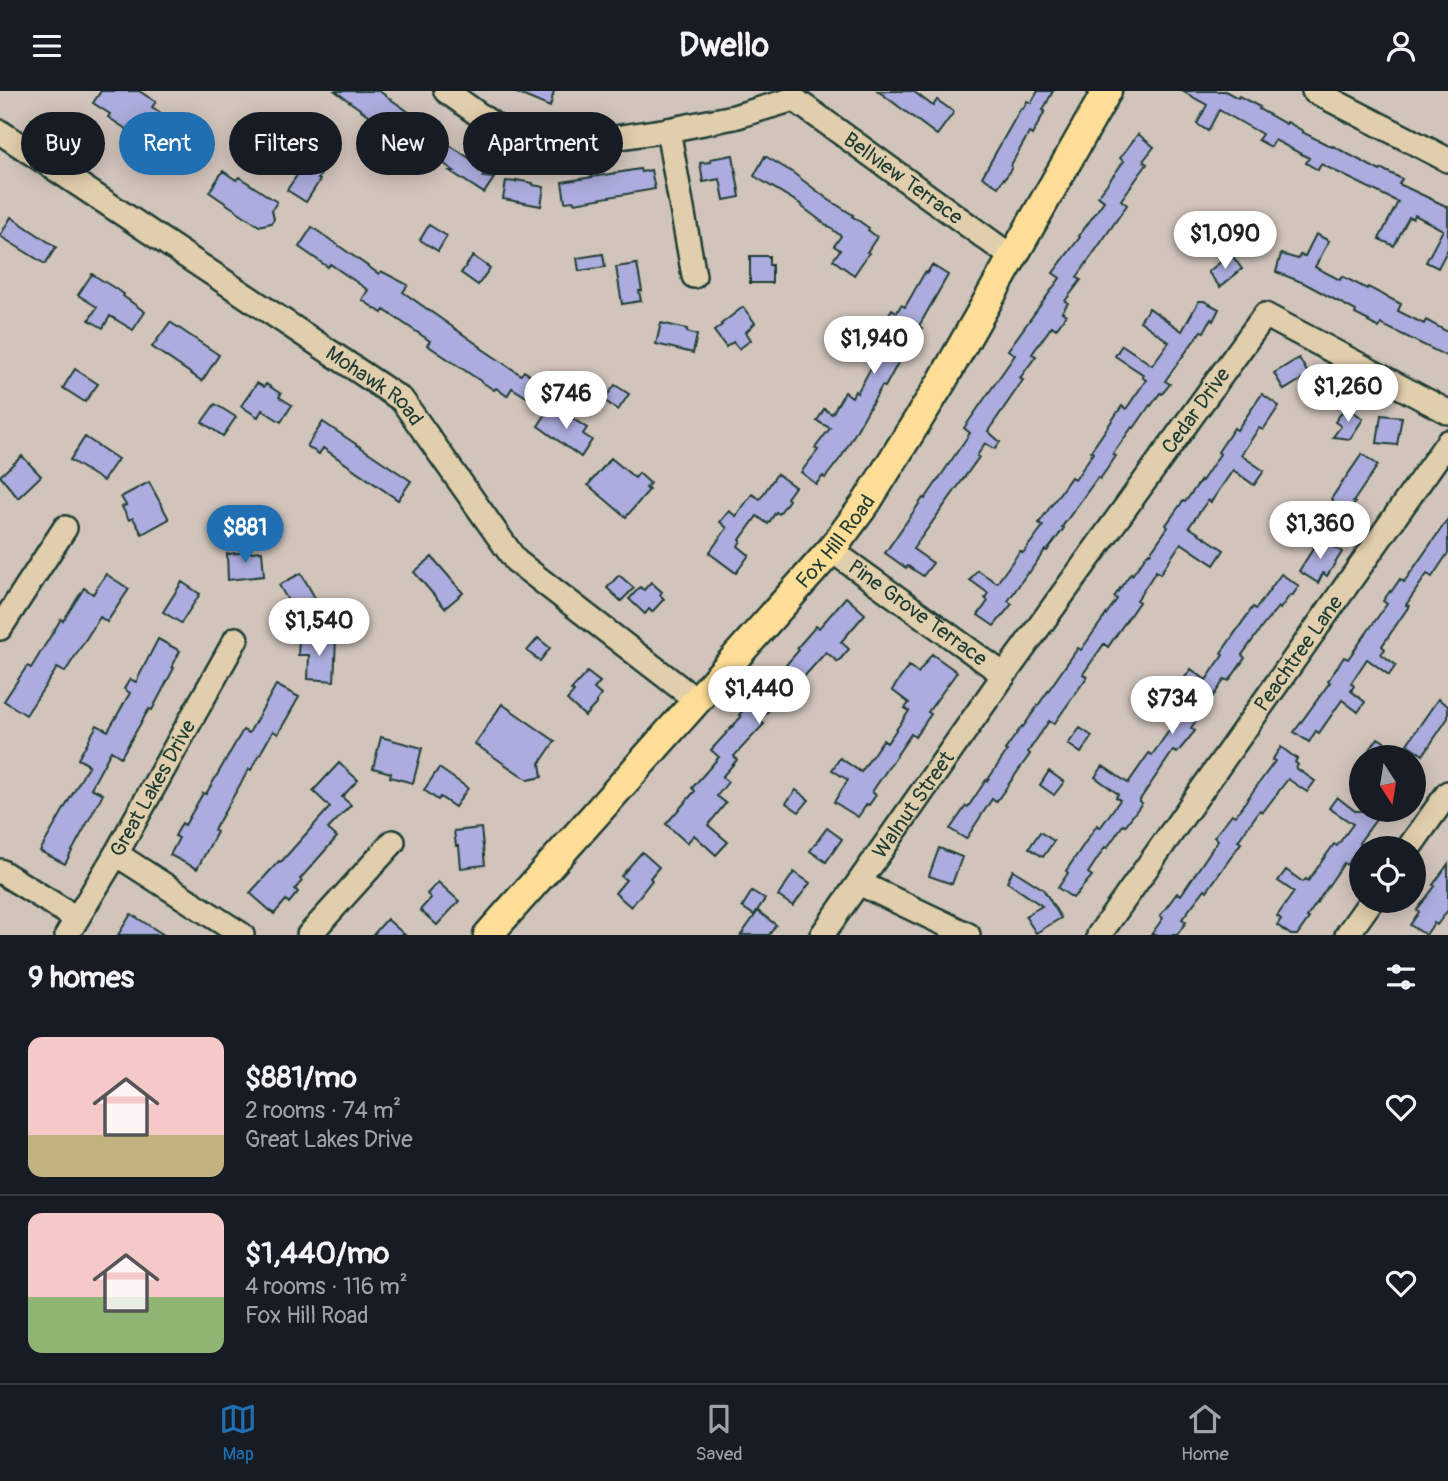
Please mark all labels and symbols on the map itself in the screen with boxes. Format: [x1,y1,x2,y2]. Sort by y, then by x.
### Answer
street label: Bellview Terrace [838,126,969,231]
pin: $1,090 [1168,211,1282,271]
pin: $1,940 [817,317,931,376]
street label: Mohawk Road [320,340,429,431]
street label: Cedar Drive [1156,362,1237,459]
pin: $1,260 [1291,365,1405,424]
pin: $746 [525,371,607,431]
street label: Fox Hill Road [790,490,882,594]
pin: $1,360 [1263,501,1377,561]
pin: $881 [204,505,286,565]
street label: Pine Grove Terrace [843,554,993,673]
street label: Peachtree Lane [1248,590,1350,717]
pin: $1,540 [262,599,376,658]
pin: $1,440 [702,667,816,726]
pin: $734 [1131,677,1213,736]
street label: Great Lakes Drive [104,714,203,862]
north arrow [1349,745,1426,823]
street label: Walnut Street [867,746,961,864]

